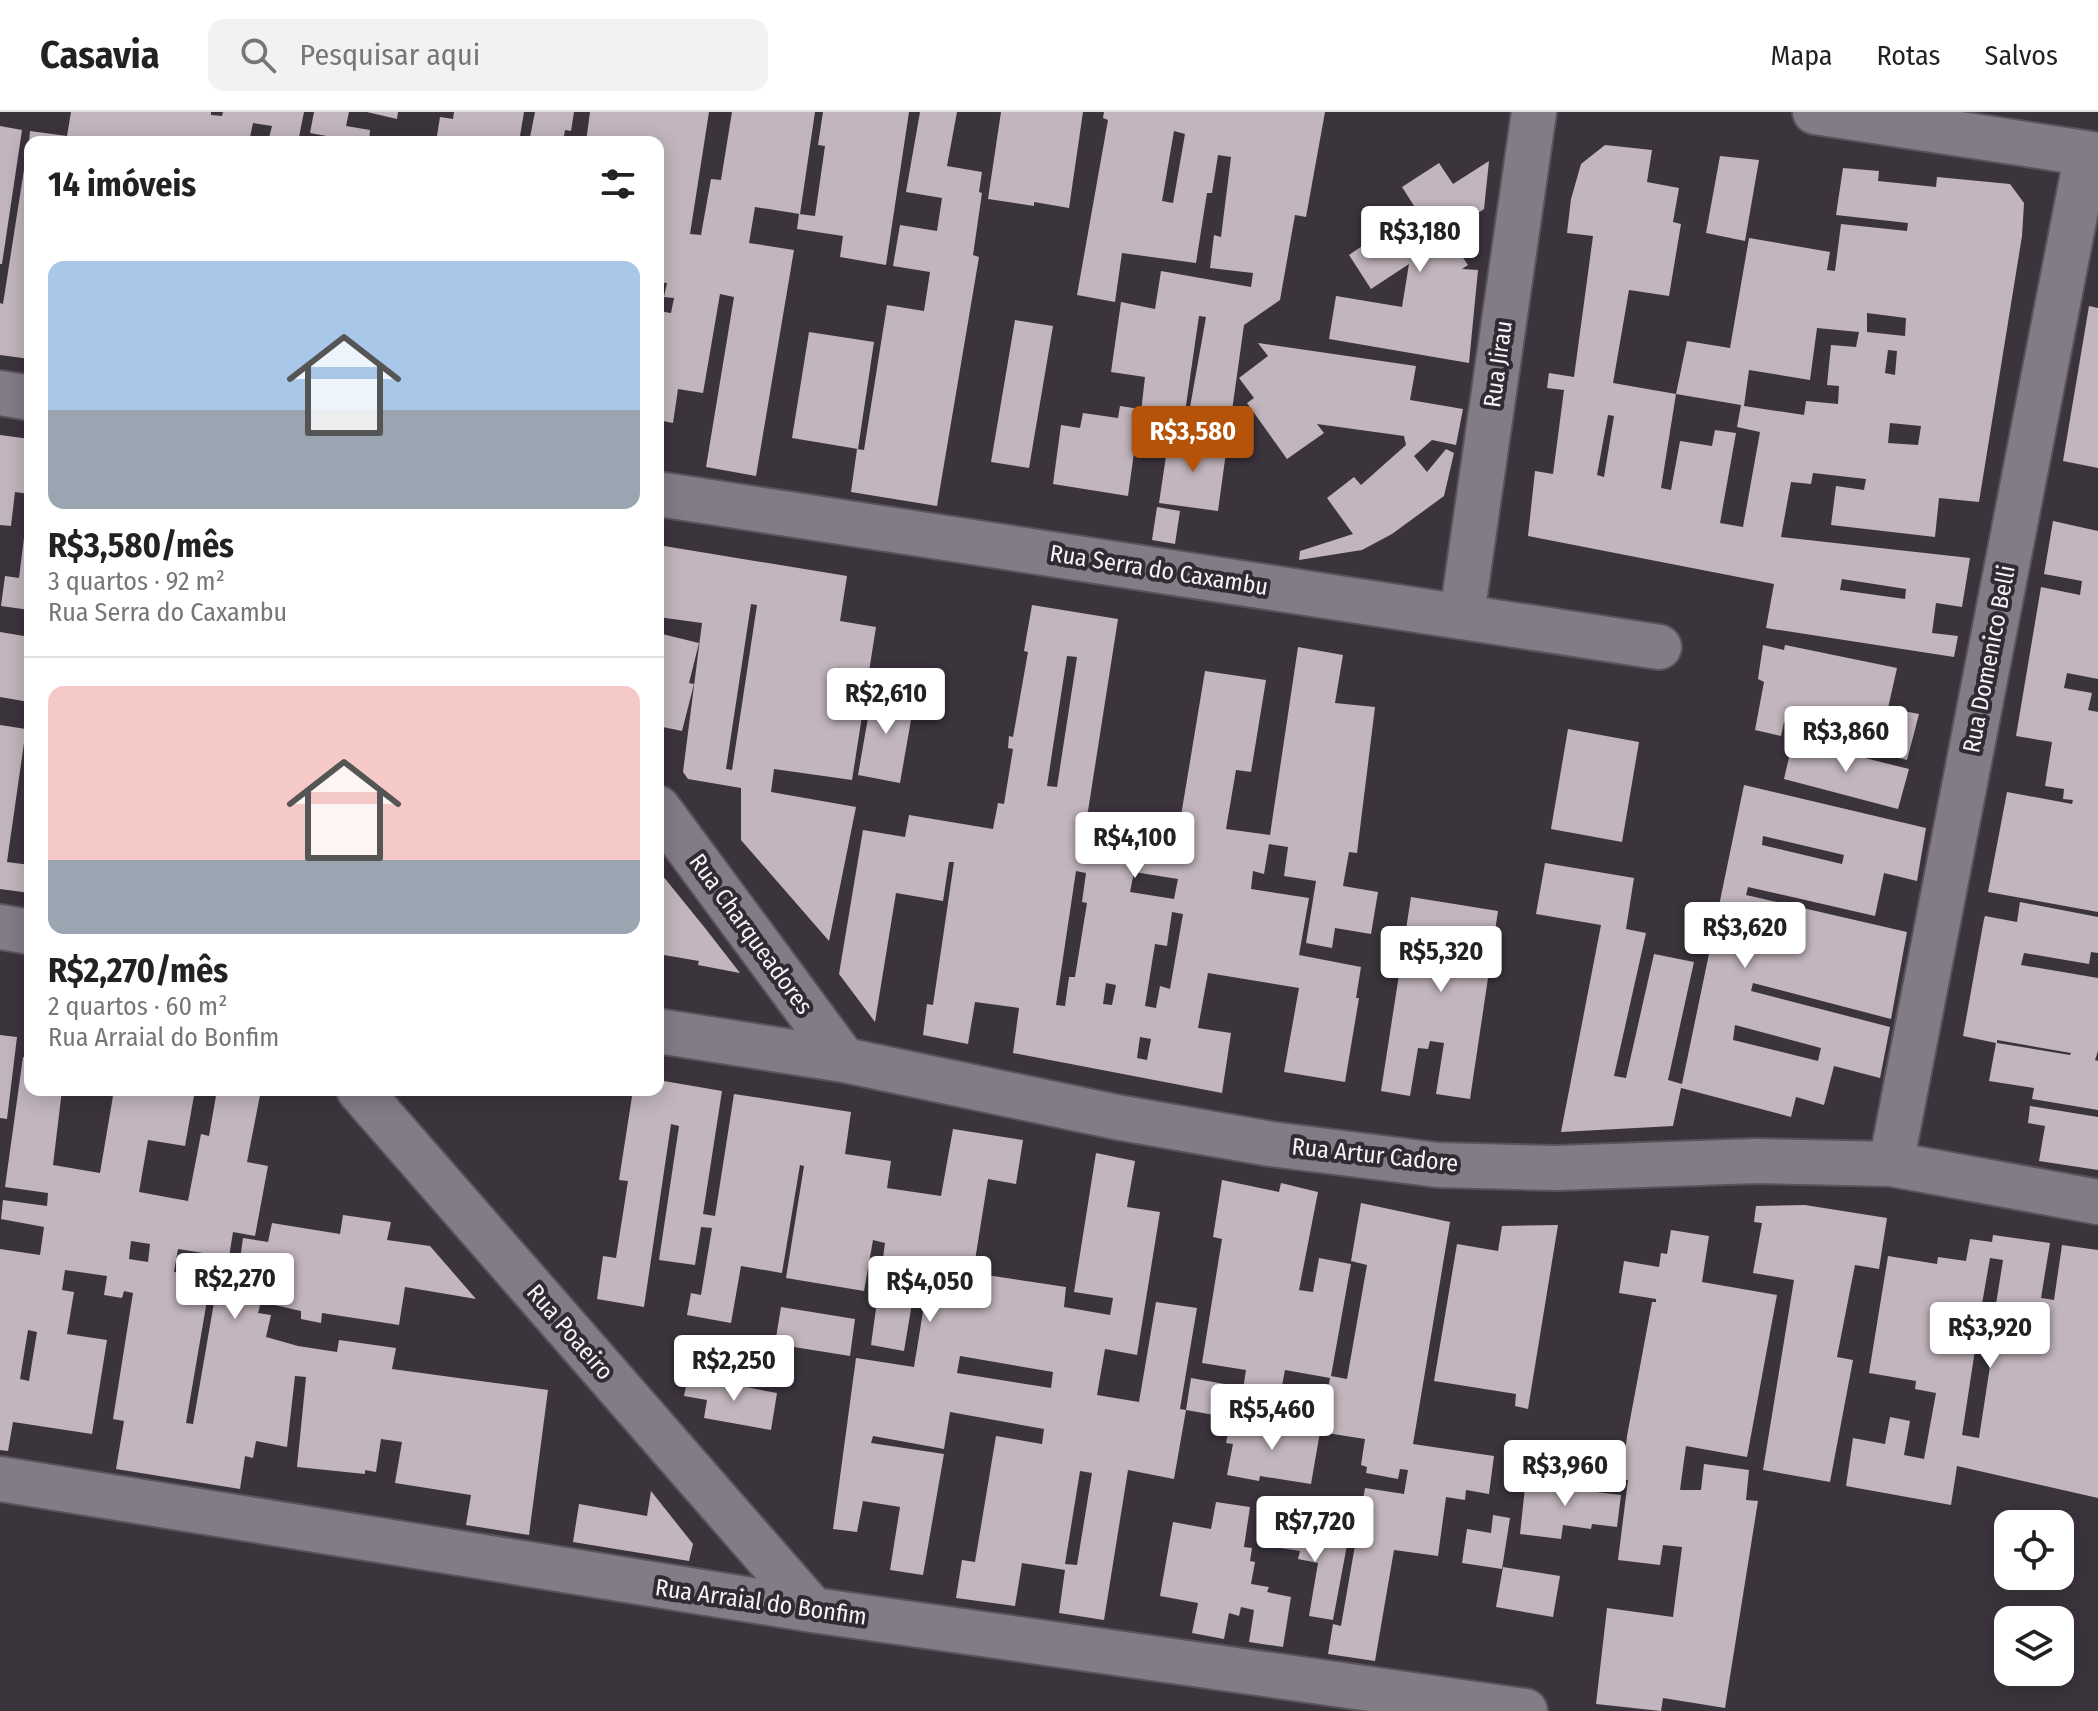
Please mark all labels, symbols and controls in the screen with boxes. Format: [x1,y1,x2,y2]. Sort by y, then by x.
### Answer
search box [208,19,768,91]
text: Casavia [40,32,160,78]
icon: search [236,33,280,77]
text: Pesquisar aqui [300,37,480,73]
text: Mapa [1771,39,1833,72]
text: Rotas [1877,39,1941,72]
text: Salvos [1985,39,2058,72]
icon: filters [596,162,640,206]
text: 14 imóveis [48,164,196,205]
pin: R$3,180 [1346,206,1494,274]
text: R$3,180 [1379,216,1461,247]
icon: home [272,313,416,457]
street label: Rua Jirau [1478,319,1518,409]
pin: R$3,580 [1119,406,1267,474]
text: R$3,580 [1150,416,1236,447]
text: R$3,580/mês [48,525,234,566]
street label: Rua Serra do Caxambu [1048,539,1270,601]
street label: Rua Domenico Belli [1957,563,2021,755]
text: 3 quartos · 92 m² [48,566,225,597]
text: Rua Serra do Caxambu [48,597,287,628]
pin: R$2,610 [812,668,960,736]
text: R$2,610 [845,678,927,709]
pin: R$3,860 [1772,706,1920,774]
text: R$3,860 [1802,716,1890,747]
icon: home [272,738,416,882]
pin: R$4,100 [1061,812,1209,880]
text: R$4,100 [1093,822,1177,853]
street label: Rua Charqueadores [683,848,819,1020]
pin: R$3,620 [1671,902,1819,970]
text: R$3,620 [1703,912,1787,943]
pin: R$5,320 [1367,926,1515,994]
text: R$5,320 [1399,936,1483,967]
text: R$2,270/mês [48,950,228,991]
text: 2 quartos · 60 m² [48,991,227,1022]
text: Rua Arraial do Bonfim [48,1022,279,1053]
street label: Rua Artur Cadore [1290,1132,1460,1178]
pin: R$2,270 [161,1253,309,1321]
pin: R$4,050 [856,1256,1004,1324]
text: R$2,270 [194,1263,276,1294]
text: R$4,050 [886,1266,974,1297]
street label: Rua Poaeiro [521,1279,619,1385]
pin: R$3,920 [1916,1302,2064,1370]
text: R$3,920 [1948,1312,2032,1343]
pin: R$2,250 [660,1335,808,1403]
text: R$2,250 [692,1345,776,1376]
pin: R$5,460 [1198,1384,1346,1452]
text: R$5,460 [1229,1394,1315,1425]
pin: R$3,960 [1491,1440,1639,1508]
text: R$3,960 [1522,1450,1608,1481]
pin: R$7,720 [1241,1496,1389,1564]
text: R$7,720 [1274,1506,1356,1537]
map controls [1994,1510,2074,1686]
button: locate [1994,1510,2074,1590]
street label: Rua Arraial do Bonfim [653,1573,869,1631]
button: layers [1994,1606,2074,1686]

